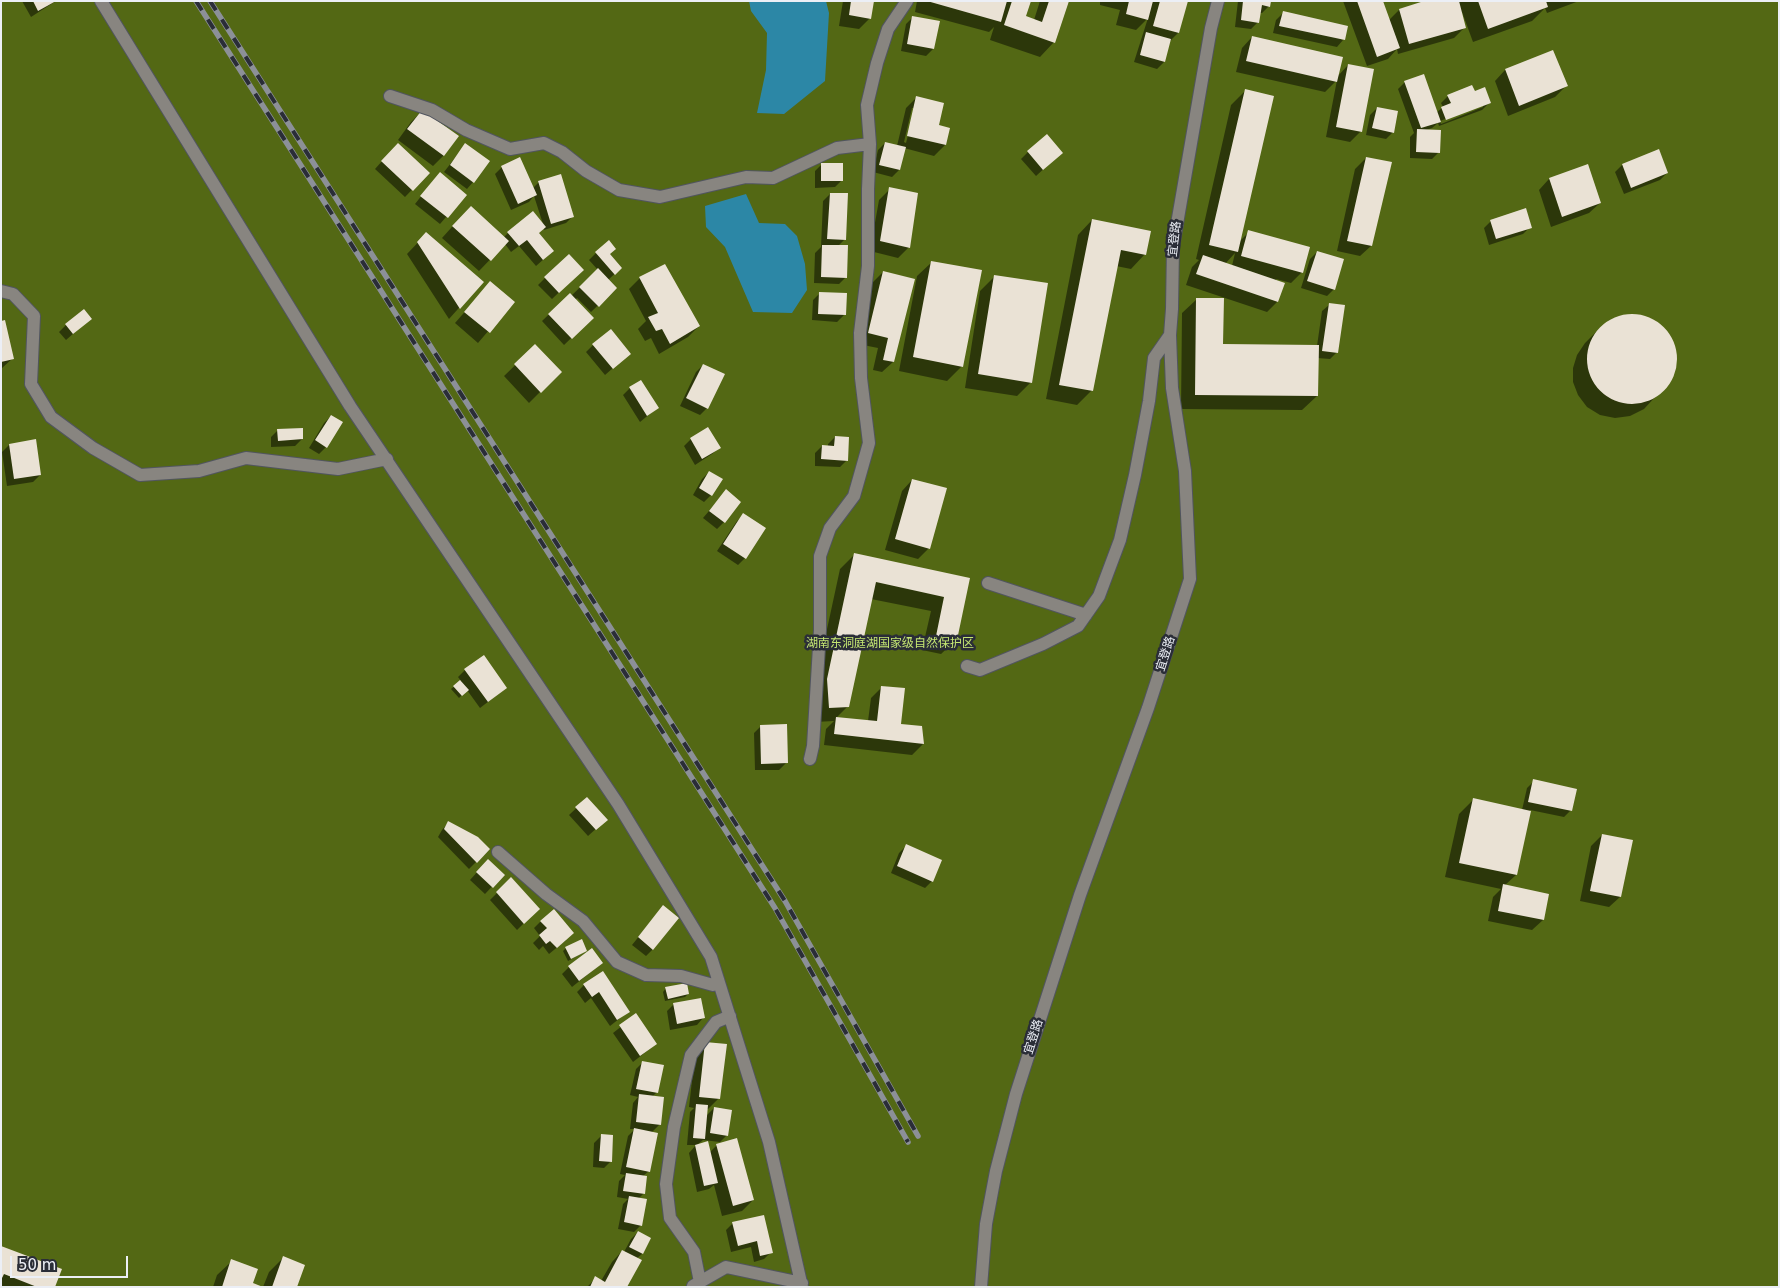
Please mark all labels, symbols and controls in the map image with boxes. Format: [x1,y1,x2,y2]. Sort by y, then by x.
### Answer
street label: 宜登路 [1166,220,1184,258]
street label: 宜登路 [1154,635,1178,673]
park label: 湖南东洞庭湖国家级自然保护区 [806,637,974,651]
street label: 宜登路 [1022,1018,1046,1056]
scale bar [12,1246,130,1278]
text: 50 m [18,1256,56,1274]

